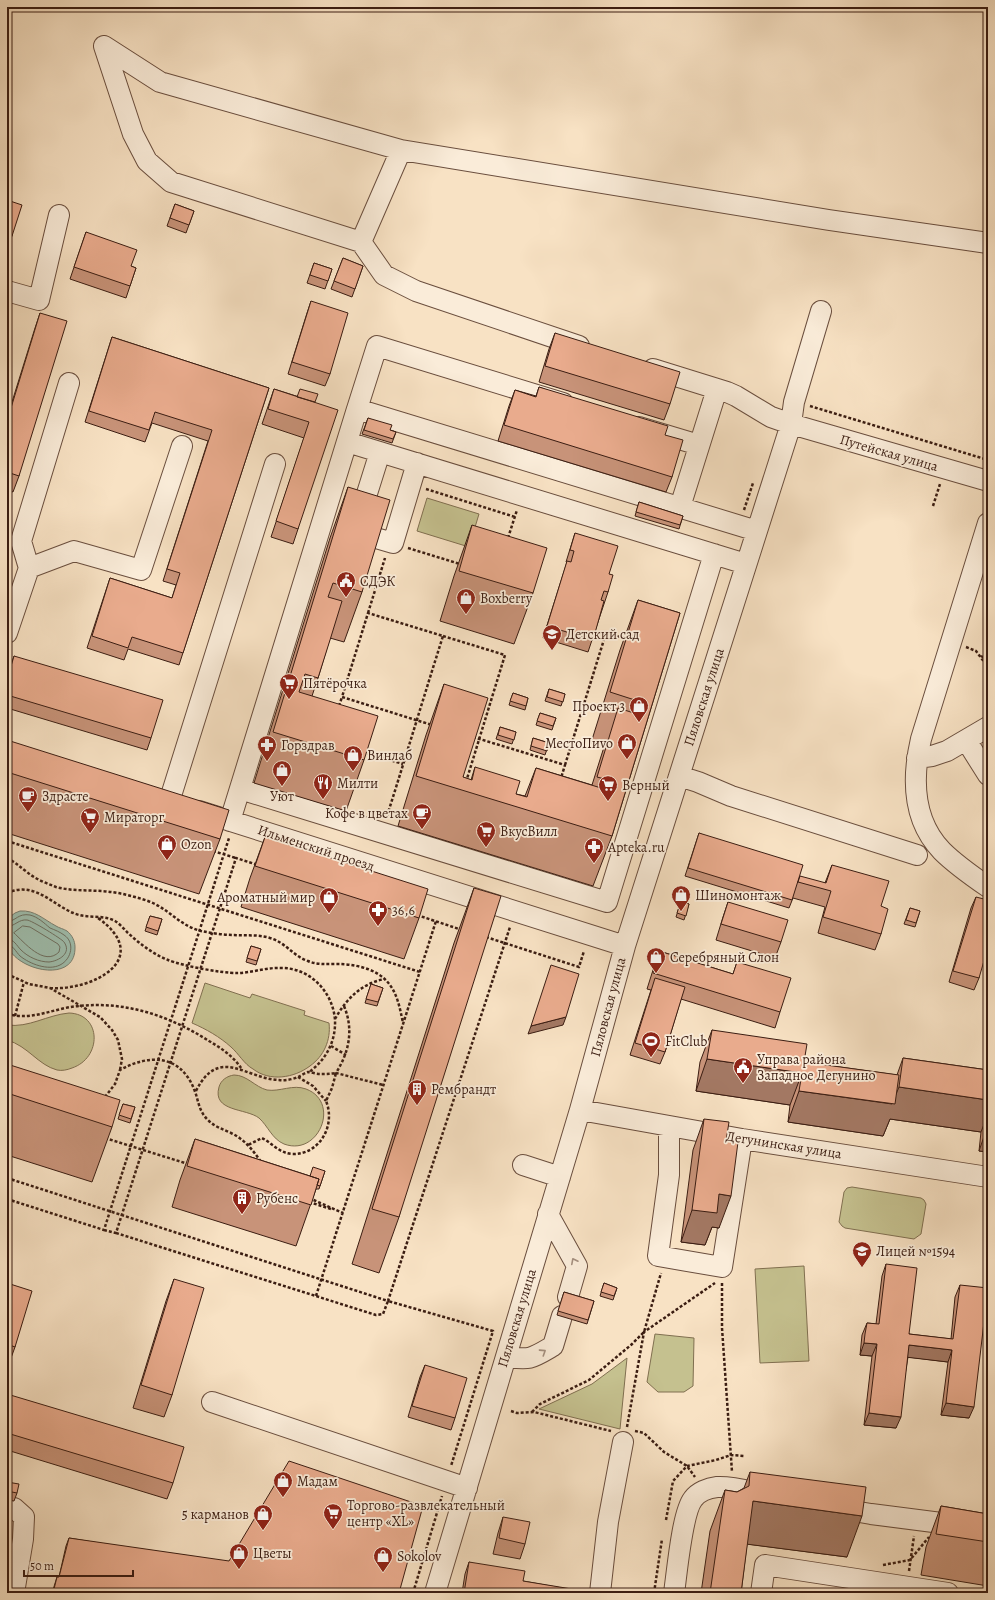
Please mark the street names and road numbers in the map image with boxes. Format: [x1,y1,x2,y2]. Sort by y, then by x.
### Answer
street label: Путейская улица [838,430,941,476]
street label: Пяловская улица [679,645,729,749]
street label: Ильменский проезд [255,820,377,876]
street label: Пяловская улица [586,955,631,1059]
street label: Дегунинская улица [725,1126,844,1164]
street label: Пяловская улица [493,1266,541,1370]

